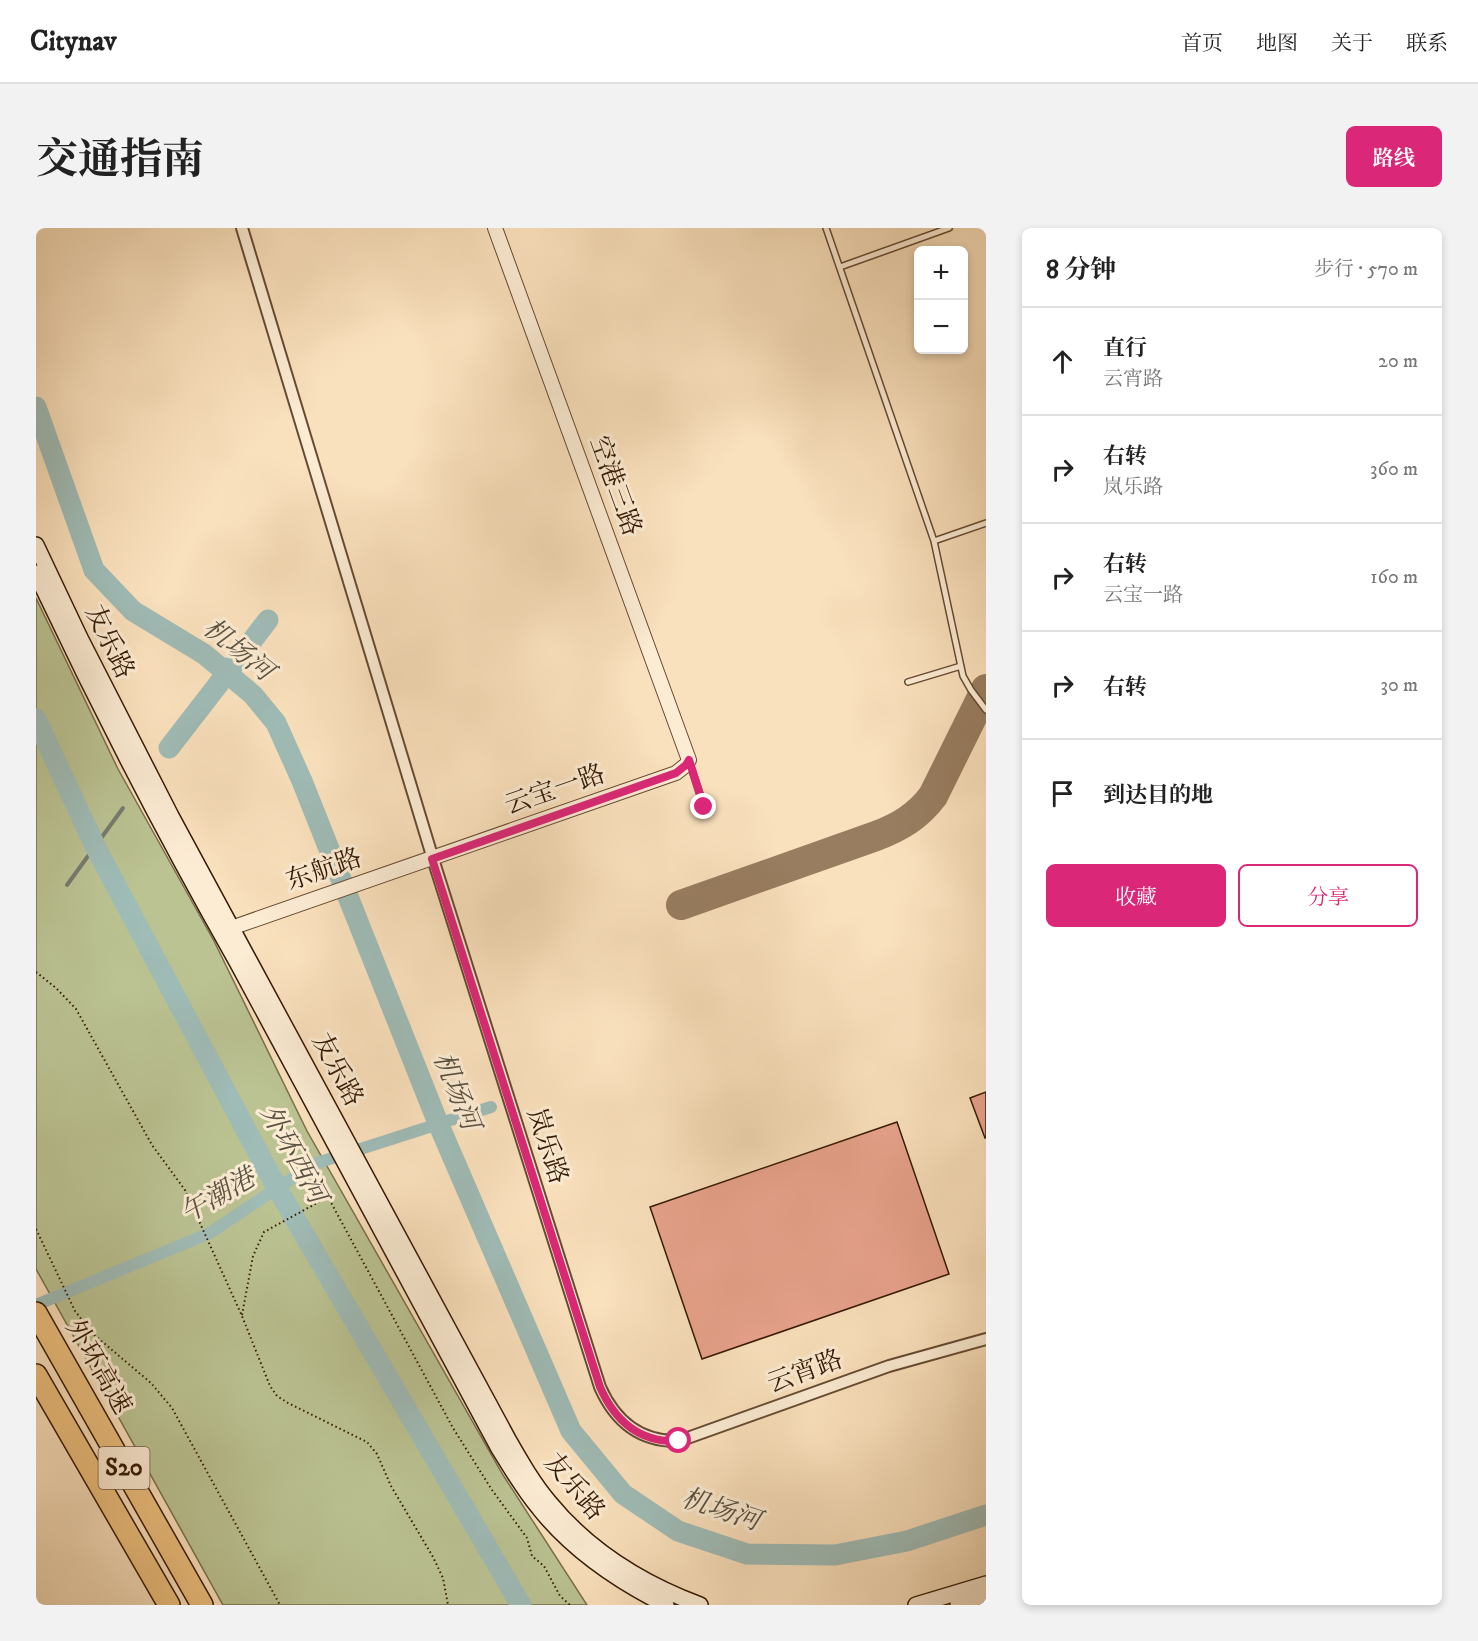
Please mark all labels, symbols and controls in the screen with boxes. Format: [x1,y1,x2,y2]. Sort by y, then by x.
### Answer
text: Citynav [30,24,117,59]
text: 首页 [1181,31,1223,57]
text: 地图 [1256,31,1298,57]
text: 关于 [1331,31,1373,57]
text: 联系 [1406,31,1448,57]
button: 路线 [1346,126,1442,187]
text: 交通指南 [36,135,204,187]
map controls [914,246,968,354]
button: + [914,246,968,300]
text: 8 分钟 [1046,254,1117,287]
text: 步行 · 570 m [1314,257,1418,282]
button: − [914,300,968,354]
text: 直行 [1103,335,1147,362]
icon: ahead [1046,345,1079,378]
text: 20 m [1378,349,1418,374]
text: 云宵路 [1103,367,1163,392]
street label: 空港三路 [582,431,648,541]
text: 右转 [1103,443,1147,470]
icon: right [1046,453,1079,486]
text: 360 m [1370,457,1418,482]
text: 岚乐路 [1103,475,1163,500]
text: 右转 [1103,551,1147,578]
icon: right [1046,561,1079,594]
text: 160 m [1370,565,1418,590]
text: 云宝一路 [1103,583,1183,608]
street label: 友乐路 [77,600,141,684]
water label: 机场河 [196,611,284,692]
icon: right [1046,669,1079,702]
text: 30 m [1380,673,1418,698]
text: 右转 [1103,674,1147,701]
street label: 云宝一路 [500,757,610,823]
icon: arrive [1046,777,1079,810]
text: 到达目的地 [1103,782,1213,809]
route end [690,793,716,819]
street label: 东航路 [282,842,366,898]
button: 收藏 [1046,864,1226,927]
button: 分享 [1238,864,1418,927]
street label: 友乐路 [304,1028,370,1112]
water label: 机场河 [425,1047,489,1140]
water label: 外环西河 [252,1099,336,1214]
street label: 岚乐路 [519,1104,575,1188]
water label: 午潮港 [174,1160,264,1231]
street label: 外环高速 [58,1314,138,1420]
street label: 云宵路 [763,1343,847,1401]
route start [665,1427,691,1453]
road number: S20 [98,1447,149,1489]
street label: 友乐路 [536,1447,612,1527]
water label: 机场河 [677,1481,770,1540]

